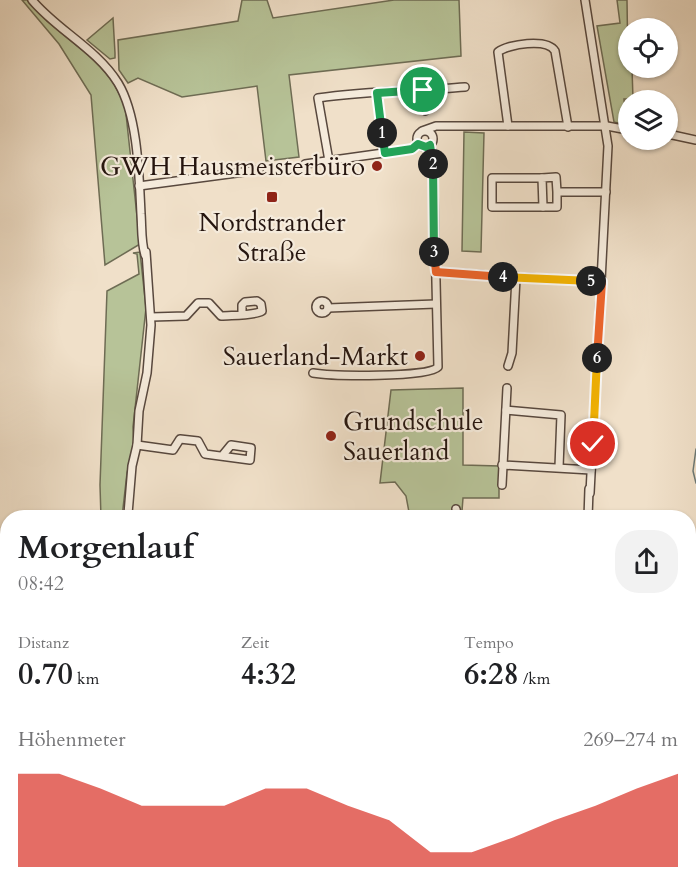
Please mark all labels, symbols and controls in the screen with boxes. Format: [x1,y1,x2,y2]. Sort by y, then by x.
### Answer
map controls [618,18,678,150]
button: locate [618,18,678,78]
pin [397,64,448,115]
icon: arrive [406,73,439,106]
button: layers [618,90,678,150]
pin: 1 [367,118,397,148]
text: 1 [378,122,386,144]
place label: GWH Hausmeisterbüro [100,149,365,184]
pin: 2 [418,149,448,179]
text: 2 [429,153,437,175]
marker: GWH Hausmeisterbüro [370,159,384,173]
marker: Nordstrander Straße [265,190,279,204]
place label: Nordstrander Straße [198,205,346,270]
pin: 3 [419,237,449,267]
text: 3 [430,241,438,263]
pin: 4 [488,262,518,292]
text: 4 [499,266,507,288]
pin: 5 [576,266,606,296]
text: 5 [587,270,595,292]
place label: Sauerland-Markt [223,339,408,374]
pin: 6 [582,343,612,373]
text: 6 [593,347,601,369]
marker: Sauerland-Markt [413,349,427,363]
place label: Grundschule Sauerland [343,404,483,469]
pin [567,418,618,469]
icon: check [576,427,609,460]
marker: Grundschule Sauerland [324,429,338,443]
text: Morgenlauf [18,525,194,570]
button: share [615,530,678,593]
text: 08:42 [18,570,64,597]
text: Distanz [18,632,69,654]
text: Zeit [241,632,269,654]
text: Tempo [464,632,514,654]
text: 0.70 [18,654,73,695]
text: 4:32 [241,654,296,695]
text: 6:28 [464,654,519,695]
text: km [73,668,99,690]
text: /km [519,668,550,690]
text: Höhenmeter [18,726,126,753]
text: 269–274 m [583,726,678,753]

